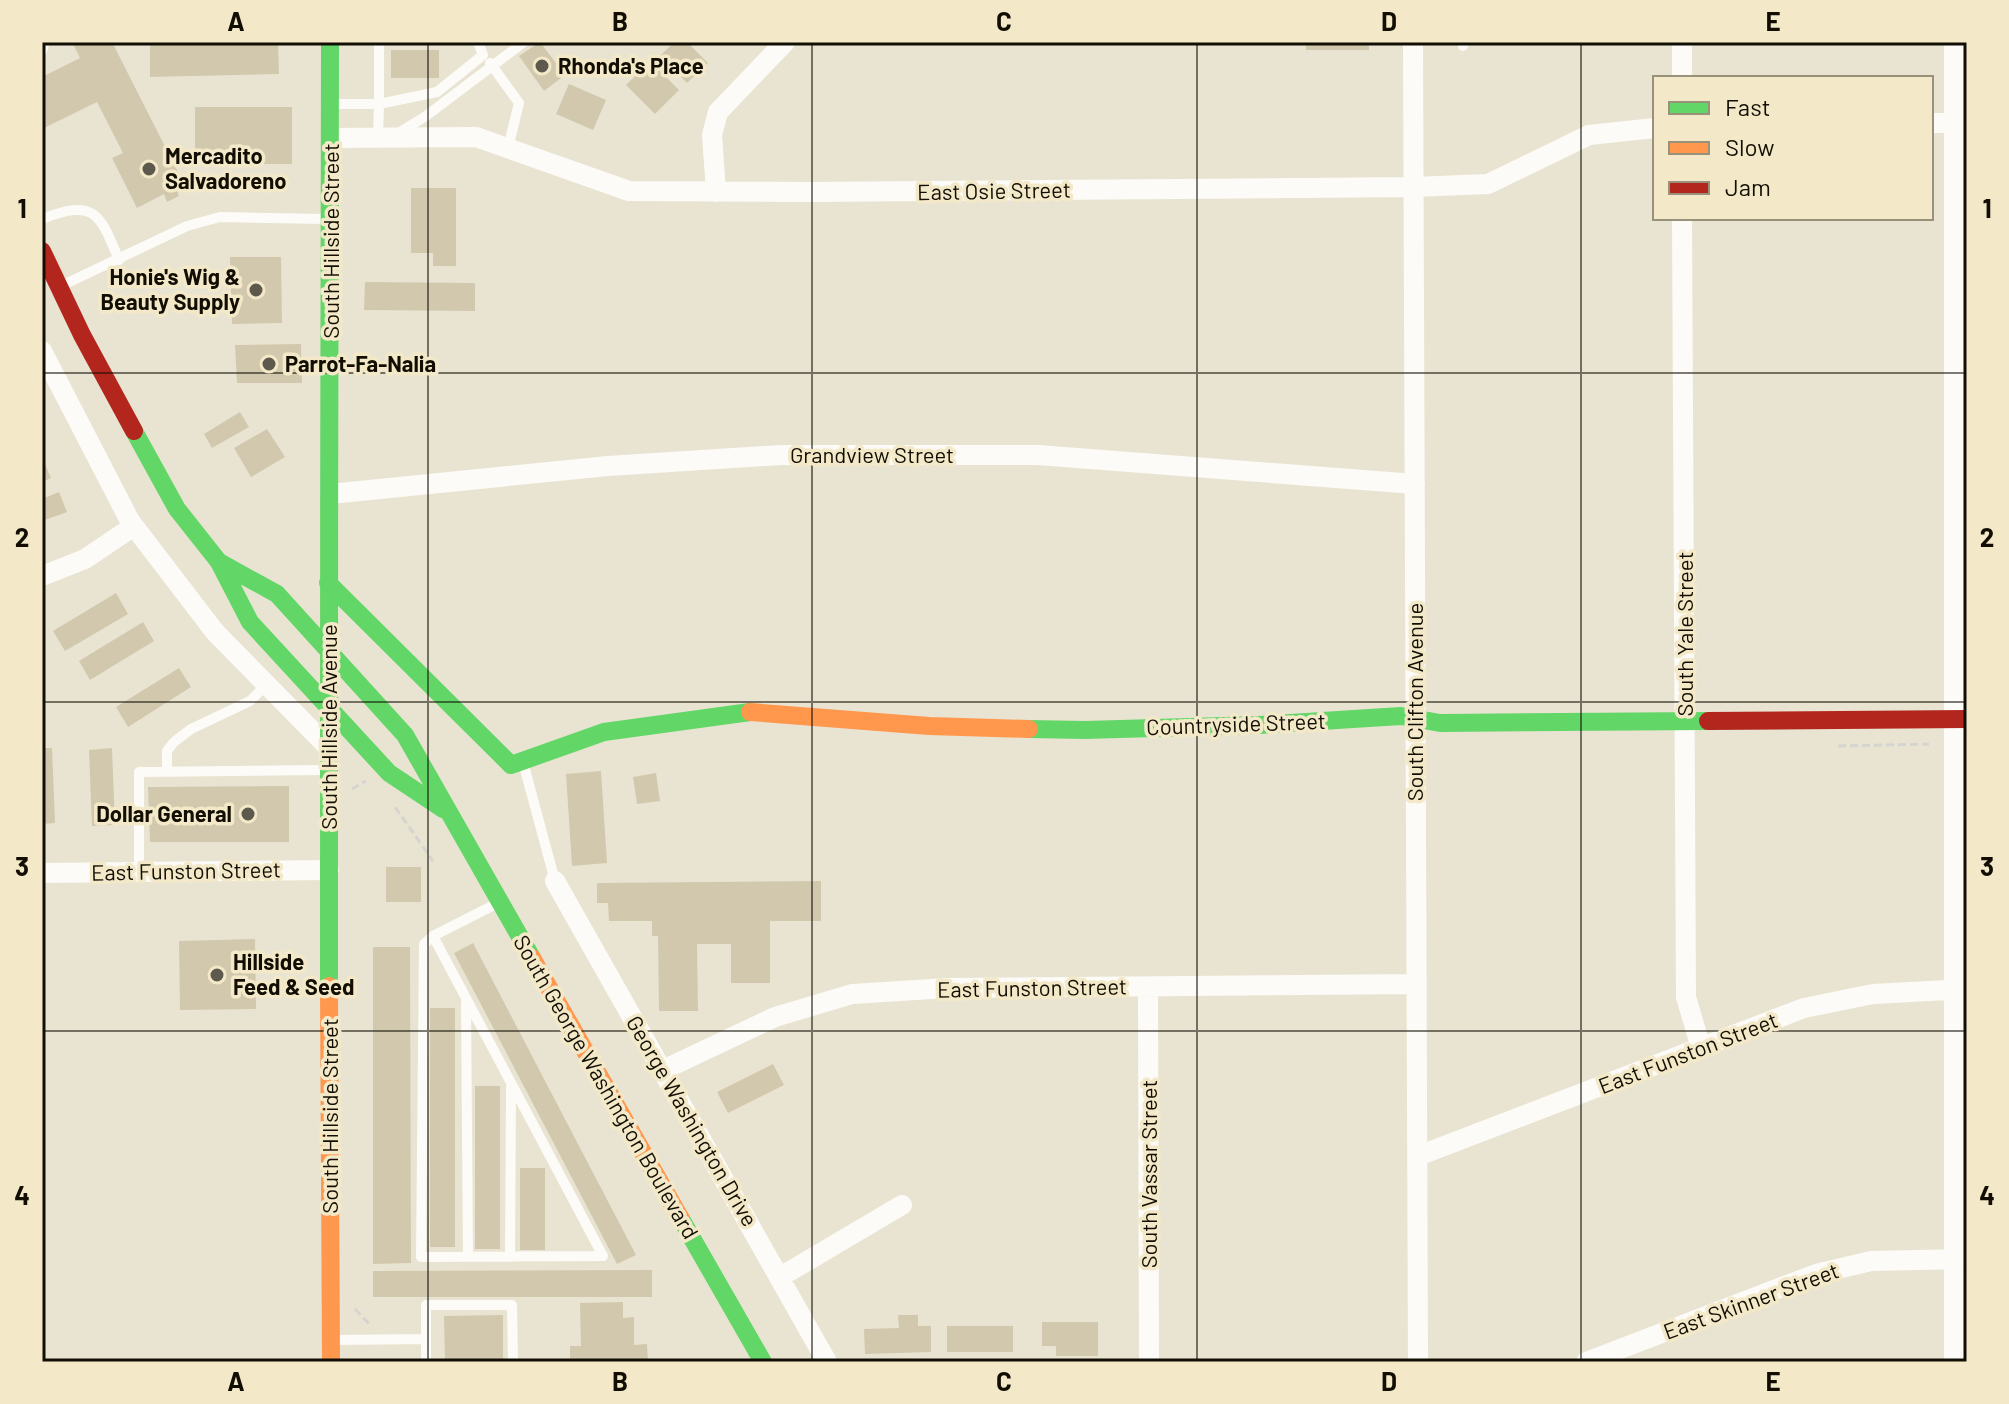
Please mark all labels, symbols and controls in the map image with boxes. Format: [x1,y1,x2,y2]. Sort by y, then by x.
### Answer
text: A [227,5,245,36]
text: B [612,5,628,36]
text: C [996,5,1012,36]
text: D [1381,5,1397,36]
text: E [1765,5,1781,36]
place label: Rhonda's Place [558,52,704,78]
marker: Rhonda's Place [533,57,551,75]
legend [1653,76,1933,220]
text: Fast [1725,92,1770,121]
text: Slow [1725,132,1774,161]
place label: Mercadito Salvadoreno [165,142,287,193]
street label: South Hillside Street [317,143,343,339]
marker: Mercadito Salvadoreno [140,160,158,178]
text: Jam [1725,172,1771,201]
street label: East Osie Street [917,176,1071,204]
text: 1 [17,192,27,223]
text: 1 [1982,192,1992,223]
place label: Honie's Wig & Beauty Supply [100,263,240,314]
marker: Honie's Wig & Beauty Supply [247,281,265,299]
place label: Parrot-Fa-Nalia [285,350,436,376]
marker: Parrot-Fa-Nalia [260,355,278,373]
street label: Grandview Street [790,441,954,467]
text: 2 [15,521,29,552]
text: 2 [1980,521,1994,552]
street label: South Yale Street [1671,552,1697,716]
street label: South Clifton Avenue [1401,603,1427,801]
street label: South Hillside Avenue [315,624,341,830]
street label: Countryside Street [1146,707,1326,739]
place label: Dollar General [96,800,232,826]
marker: Dollar General [239,805,257,823]
text: 3 [15,850,29,881]
text: 3 [1980,850,1994,881]
street label: East Funston Street [91,855,281,885]
street label: South George Washington Boulevard [509,930,705,1243]
place label: Hillside Feed & Seed [233,948,354,999]
marker: Hillside Feed & Seed [208,966,226,984]
street label: East Funston Street [937,972,1127,1002]
street label: East Funston Street [1594,1006,1781,1098]
street label: George Washington Drive [622,1011,764,1230]
street label: South Hillside Street [316,1018,342,1214]
street label: South Vassar Street [1135,1080,1161,1268]
text: 4 [14,1179,30,1210]
text: 4 [1979,1179,1995,1210]
street label: East Skinner Street [1659,1256,1842,1344]
text: A [227,1365,245,1396]
text: B [612,1365,628,1396]
text: C [996,1365,1012,1396]
text: D [1381,1365,1397,1396]
text: E [1765,1365,1781,1396]

